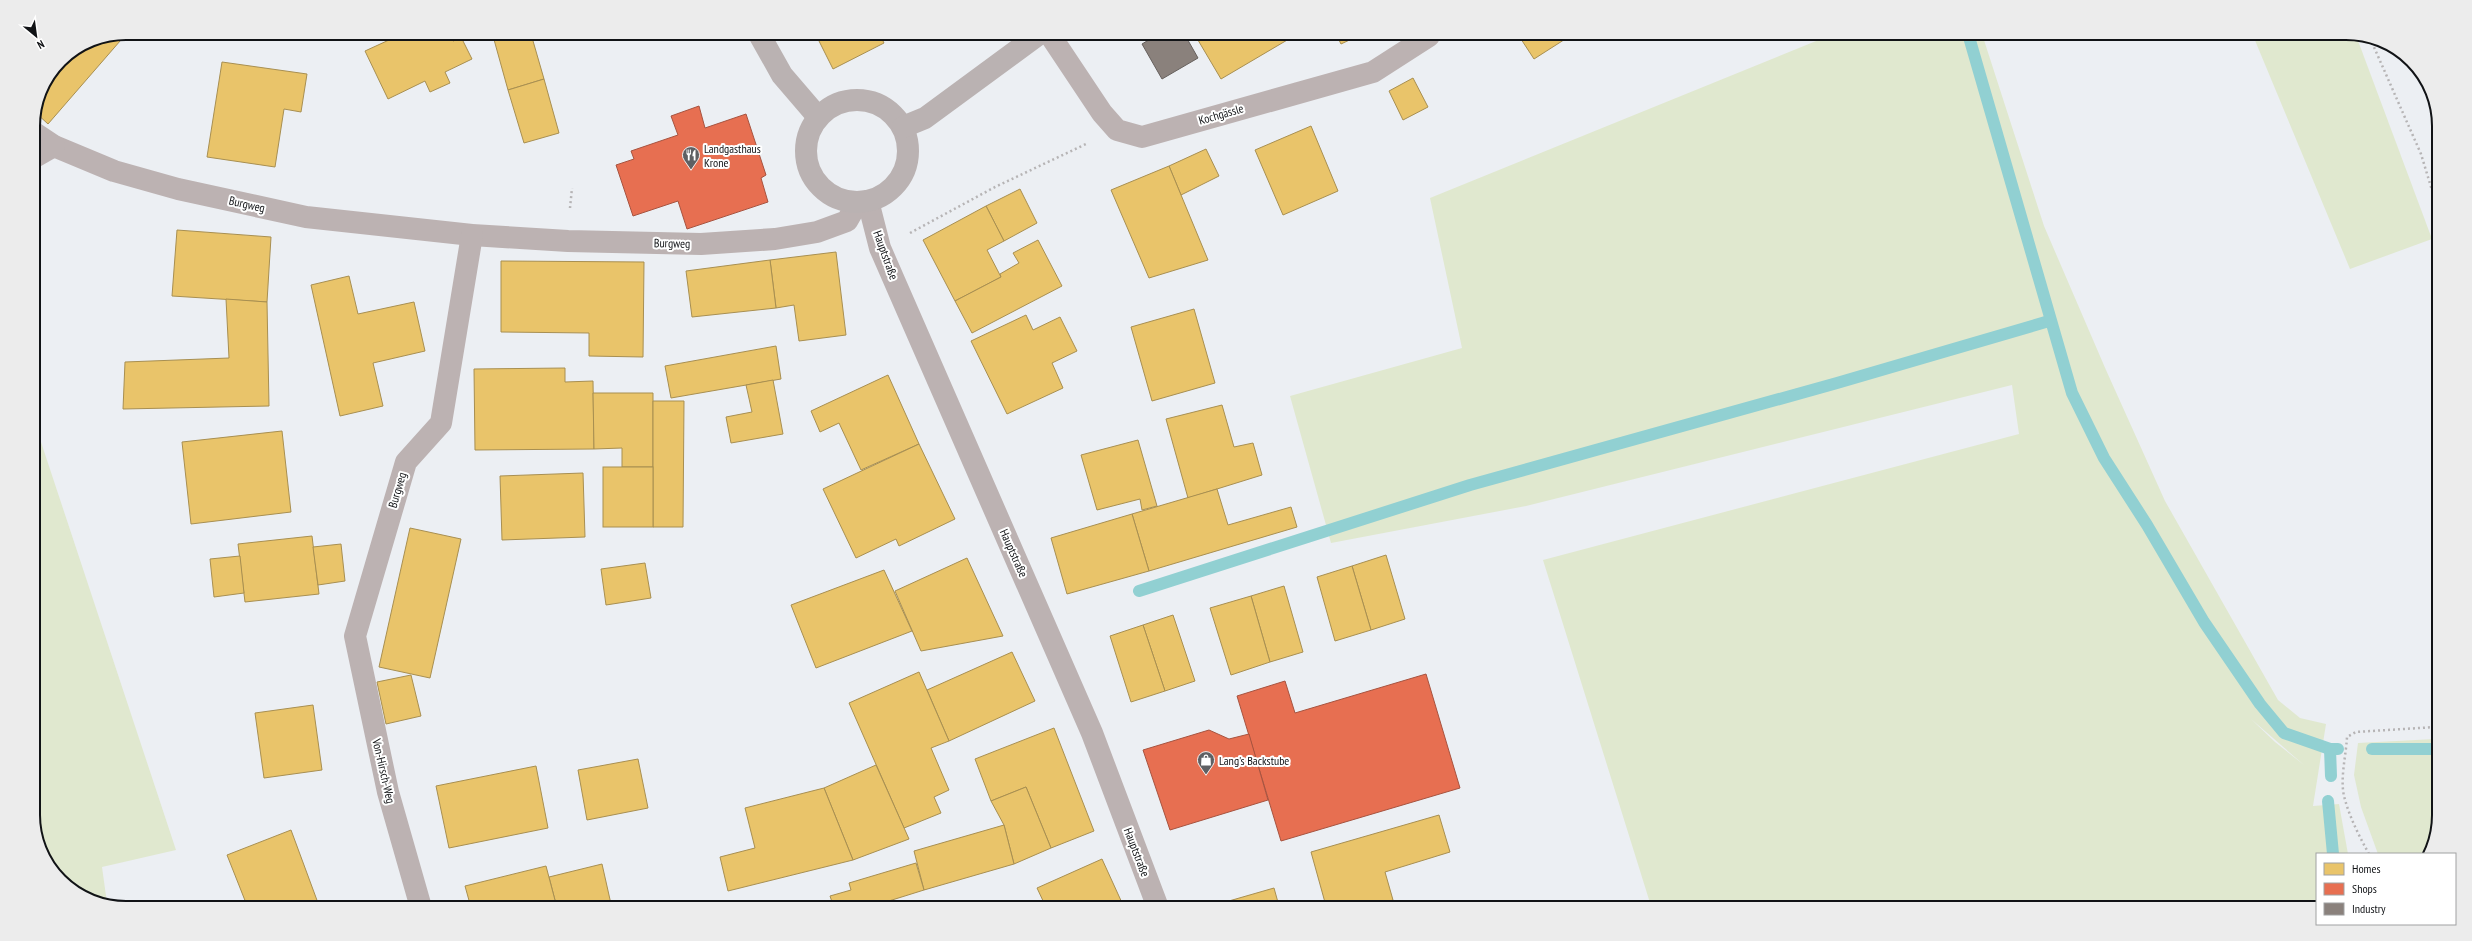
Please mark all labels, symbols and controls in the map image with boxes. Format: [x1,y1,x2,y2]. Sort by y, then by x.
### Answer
north arrow [16,16,56,56]
text: N [35,37,47,52]
street label: Kochgässle [1197,100,1245,128]
place label: Landgasthaus Krone [704,141,761,170]
restaurant icon: Landgasthaus Krone [681,145,701,170]
street label: Burgweg [228,193,266,215]
street label: Hauptstraße [870,228,902,282]
street label: Burgweg [654,235,690,251]
street label: Burgweg [385,470,409,510]
street label: Hauptstraße [997,527,1031,579]
street label: Von-Hirsch-Weg [369,736,399,805]
shop icon: Lang's Backstube [1196,750,1216,775]
place label: Lang's Backstube [1219,753,1289,768]
street label: Hauptstraße [1121,825,1153,879]
legend [2316,853,2456,925]
text: Homes [2352,861,2380,876]
text: Shops [2352,881,2377,896]
text: Industry [2352,901,2386,916]

